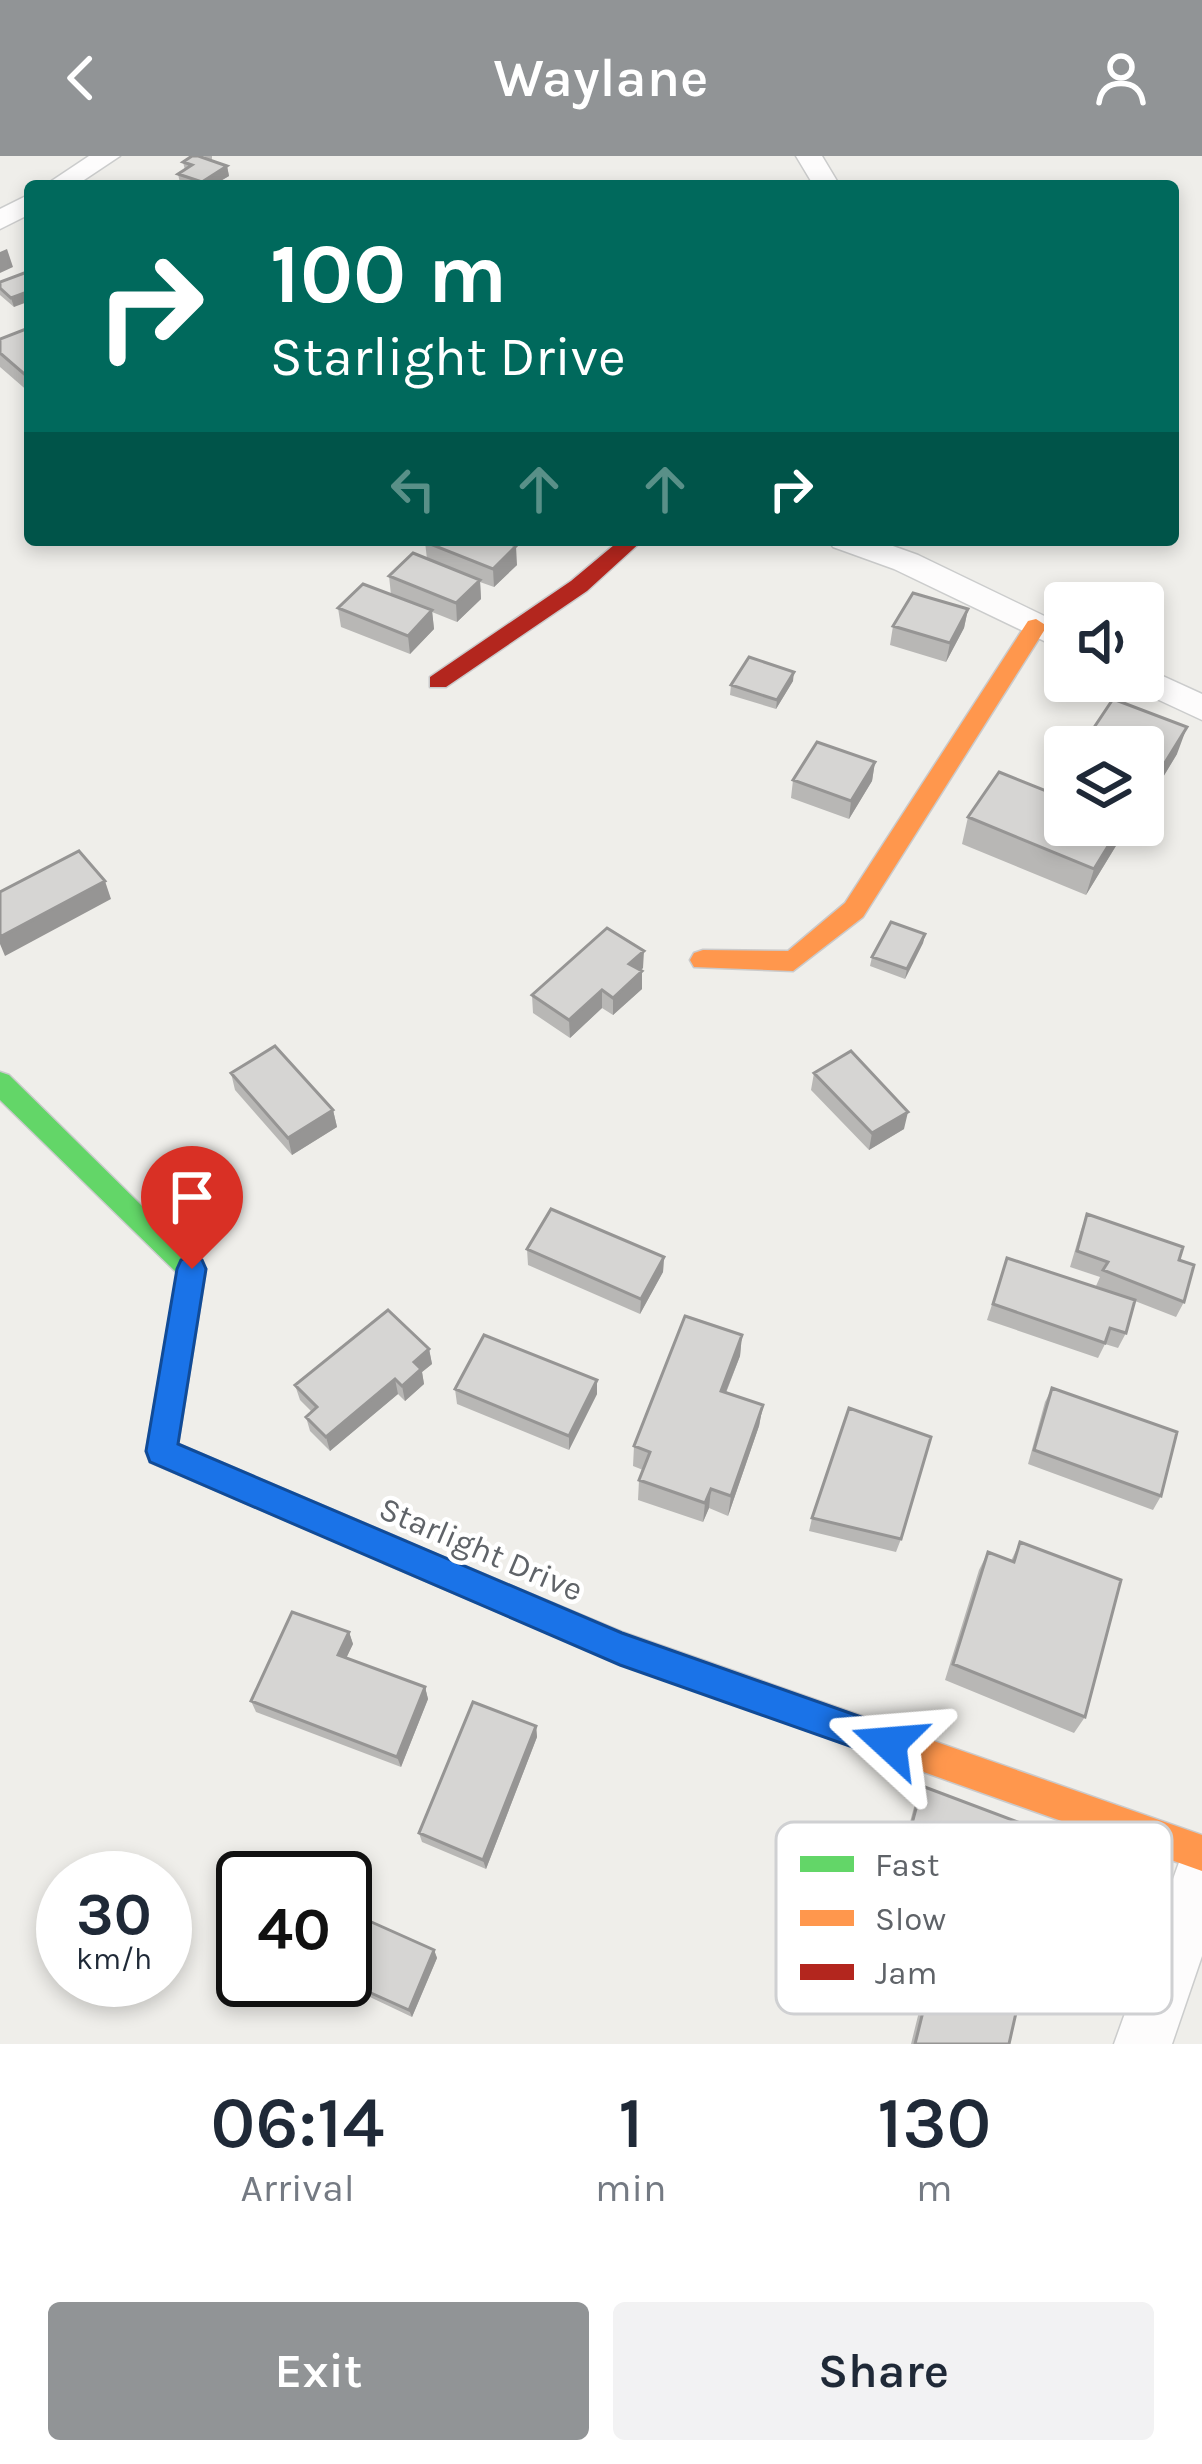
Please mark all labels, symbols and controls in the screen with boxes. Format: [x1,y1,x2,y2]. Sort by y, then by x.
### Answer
icon: back [48,45,114,111]
icon: person [1088,45,1154,111]
text: Waylane [494,46,708,110]
text: 100 m [270,225,507,323]
icon: right [72,228,228,384]
text: Starlight Drive [270,325,626,389]
icon: left [380,456,446,522]
icon: ahead [506,456,572,522]
icon: ahead [632,456,698,522]
icon: right [758,456,824,522]
map controls [1044,582,1164,846]
button: sound [1044,582,1164,702]
button: layers [1044,726,1164,846]
pin [141,1146,243,1269]
icon: arrive [159,1164,225,1230]
street label: Starlight Drive [374,1489,588,1609]
position arrow [826,1680,952,1806]
legend [776,1822,1172,2014]
text: Fast [875,1846,939,1884]
speed limit sign: 40 [216,1851,372,2007]
text: 30 [76,1879,152,1949]
text: Slow [875,1900,946,1938]
text: km/h [76,1941,152,1977]
text: Jam [875,1954,937,1992]
text: 06:14 [211,2081,384,2165]
text: 1 [618,2081,643,2165]
text: 130 [877,2081,991,2165]
text: Arrival [240,2165,355,2211]
text: min [595,2165,667,2211]
text: m [916,2165,953,2211]
button: Exit [48,2302,589,2440]
button: Share [613,2302,1154,2440]

